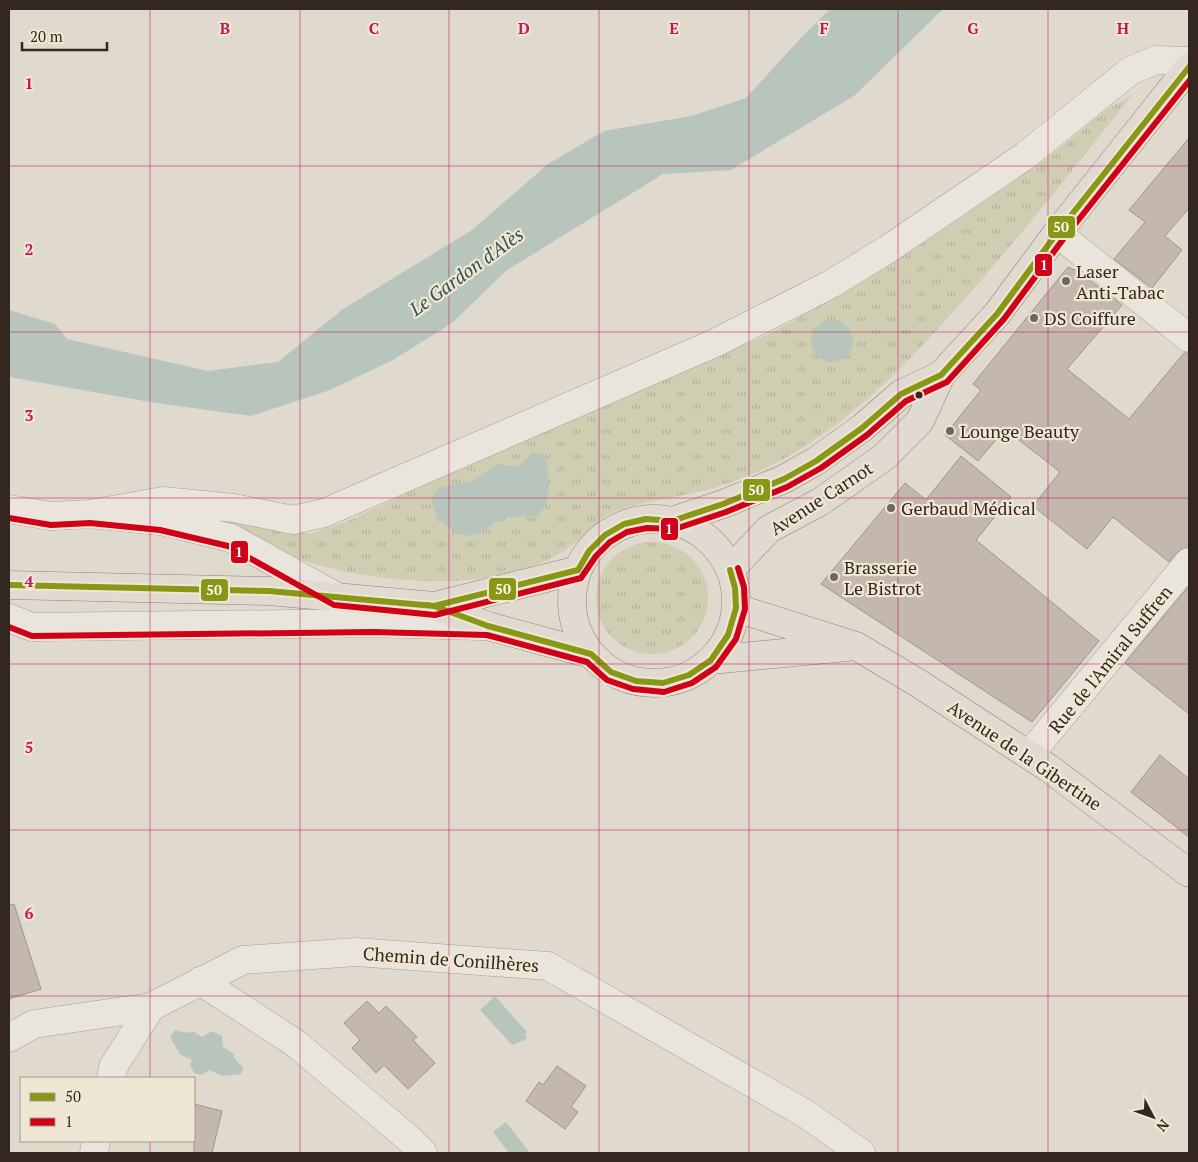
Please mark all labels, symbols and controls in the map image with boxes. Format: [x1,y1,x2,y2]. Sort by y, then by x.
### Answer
text: B [220,17,230,39]
text: C [369,17,379,39]
text: D [518,17,530,39]
text: E [669,17,679,39]
text: F [819,17,829,39]
text: G [967,17,979,39]
text: H [1117,17,1129,39]
scale bar [22,20,108,52]
text: 20 m [30,26,63,46]
text: 1 [24,72,34,94]
line badge: 50 [1047,215,1076,239]
text: 50 [1053,217,1069,236]
water label: Le Gardon d'Alès [403,221,528,321]
text: 2 [24,238,34,260]
line badge: 1 [1034,253,1053,277]
text: 1 [1040,255,1048,274]
place label: Laser Anti-Tabac [1076,259,1165,304]
marker: Laser Anti-Tabac [1060,275,1072,287]
place label: DS Coiffure [1044,306,1136,330]
marker: DS Coiffure [1028,312,1040,324]
unlabelled marker [914,390,924,400]
text: 3 [24,404,34,426]
place label: Lounge Beauty [960,419,1080,443]
marker: Lounge Beauty [944,425,956,437]
street label: Avenue Carnot [765,456,877,540]
line badge: 50 [742,478,771,502]
text: 50 [748,480,764,499]
place label: Gerbaud Médical [901,496,1036,520]
marker: Gerbaud Médical [885,502,897,514]
line badge: 1 [660,517,679,541]
text: 1 [665,519,673,538]
line badge: 1 [230,540,249,564]
text: 1 [235,542,243,561]
place label: Brasserie Le Bistrot [844,555,922,600]
text: 4 [24,570,34,592]
marker: Brasserie Le Bistrot [828,571,840,583]
line badge: 50 [488,577,517,601]
line badge: 50 [200,578,229,602]
text: 50 [495,579,511,598]
text: 50 [206,580,222,599]
street label: Rue de l'Amiral Suffren [1043,580,1177,738]
street label: Avenue de la Gibertine [943,694,1107,816]
text: 5 [24,736,34,758]
text: 6 [24,902,34,924]
street label: Chemin de Conilhères [362,941,540,977]
legend [20,1077,195,1142]
text: 50 [65,1086,81,1106]
north arrow [1128,1092,1178,1142]
text: 1 [65,1111,73,1131]
text: N [1152,1116,1174,1136]

